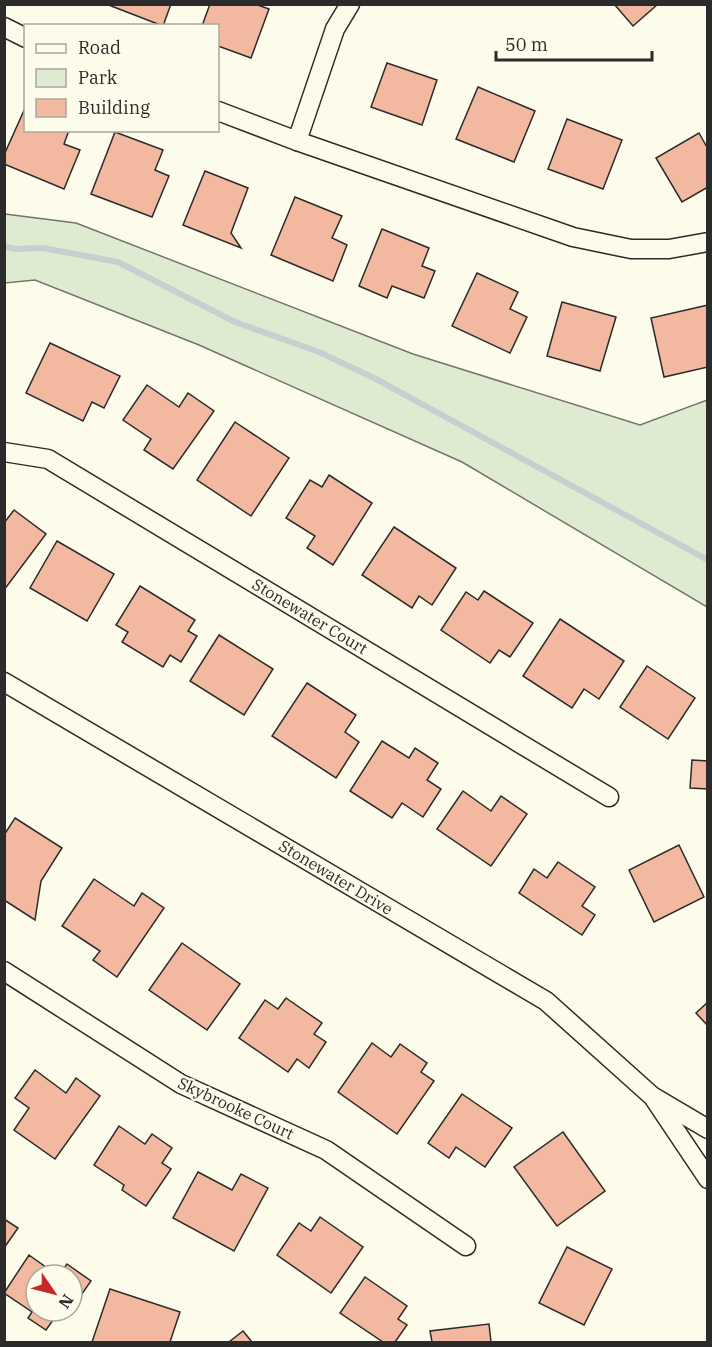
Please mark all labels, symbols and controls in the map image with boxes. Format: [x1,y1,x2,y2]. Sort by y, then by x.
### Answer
legend [24,24,219,132]
scale bar [496,24,652,62]
text: 50 m [505,33,548,56]
text: Road [78,36,121,59]
text: Park [78,66,118,89]
text: Building [78,96,150,119]
street label: Stonewater Court [249,574,372,658]
street label: Stonewater Drive [275,835,397,919]
street label: Skybrooke Court [175,1072,297,1144]
north arrow [24,1263,84,1323]
text: N [54,1291,78,1313]

